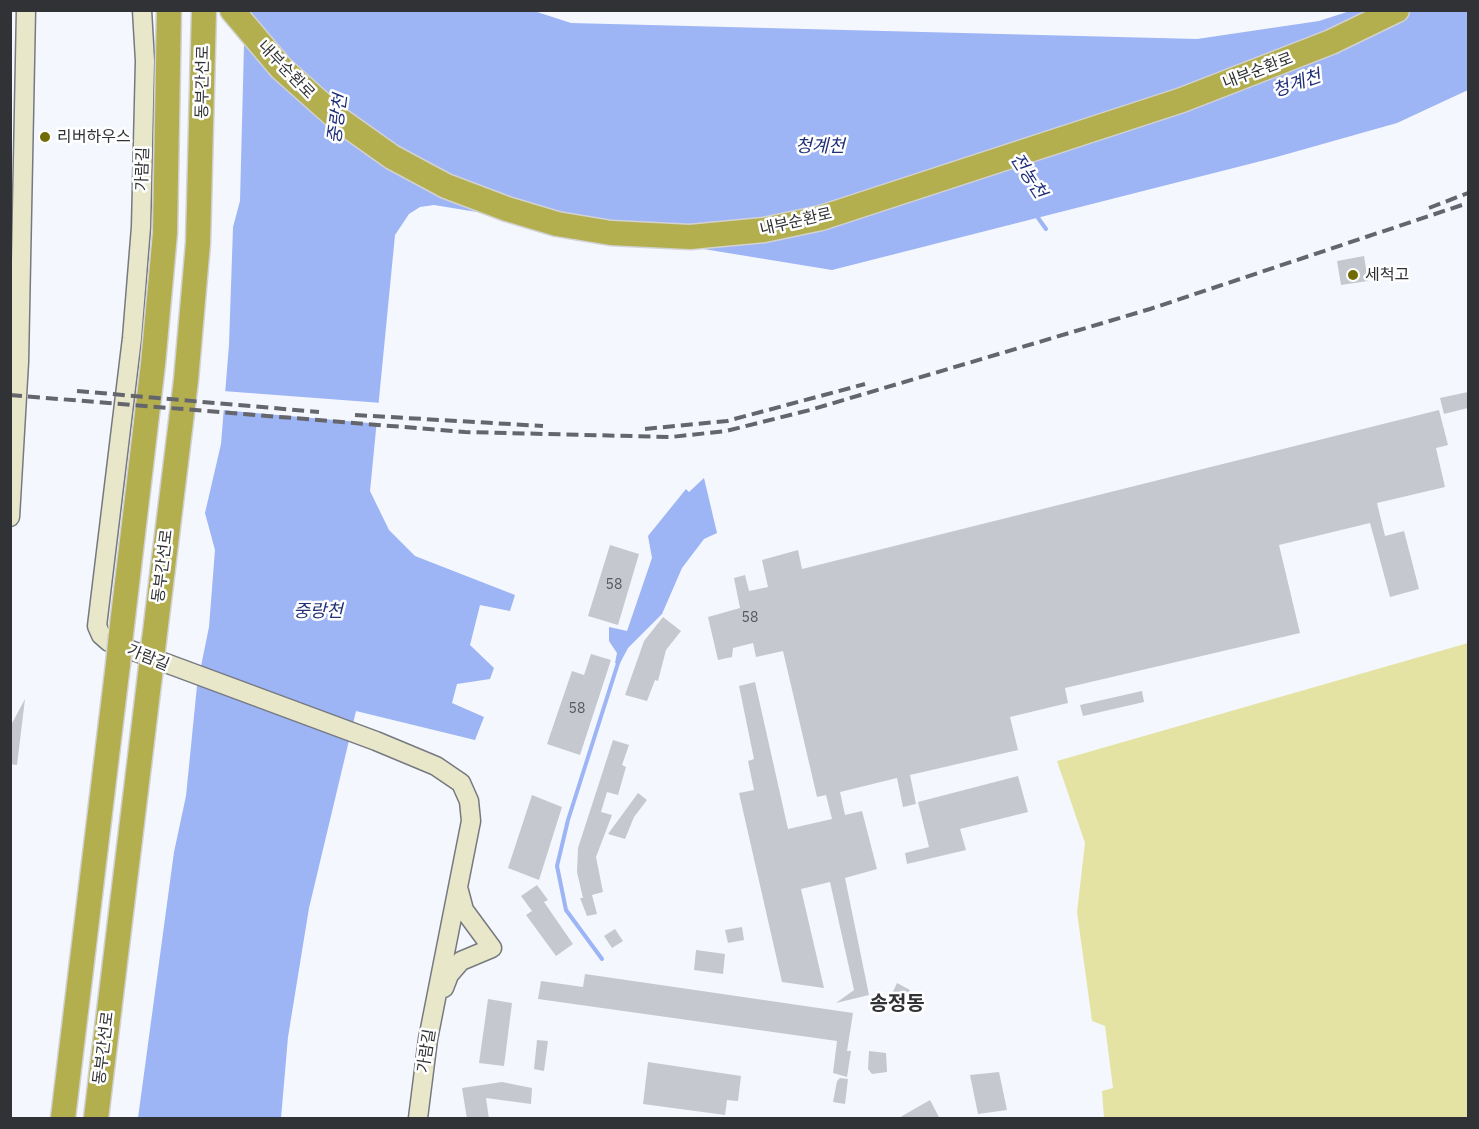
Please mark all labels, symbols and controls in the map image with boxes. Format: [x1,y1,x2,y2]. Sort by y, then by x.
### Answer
street label: 내부순환로 [254,37,318,103]
street label: 동부간선로 [193,45,213,119]
street label: 내부순환로 [1220,49,1296,93]
water label: 청계천 [1270,66,1324,102]
water label: 중랑천 [324,93,352,145]
place label: 리버하우스 [57,127,131,147]
marker: 리버하우스 [38,130,52,144]
water label: 청계천 [795,136,845,158]
street label: 가람길 [133,147,153,191]
water label: 전농천 [1005,149,1051,203]
street label: 내부순환로 [758,204,834,240]
place label: 세척고 [1365,265,1409,285]
marker: 세척고 [1346,268,1360,282]
street label: 동부간선로 [149,528,177,604]
house number: 58 [606,577,622,593]
water label: 중랑천 [293,601,343,623]
house number: 58 [742,610,758,626]
street label: 가람길 [124,641,172,675]
house number: 58 [569,701,585,717]
district label: 송정동 [869,992,925,1016]
street label: 동부간선로 [90,1010,118,1086]
street label: 가람길 [414,1028,440,1074]

